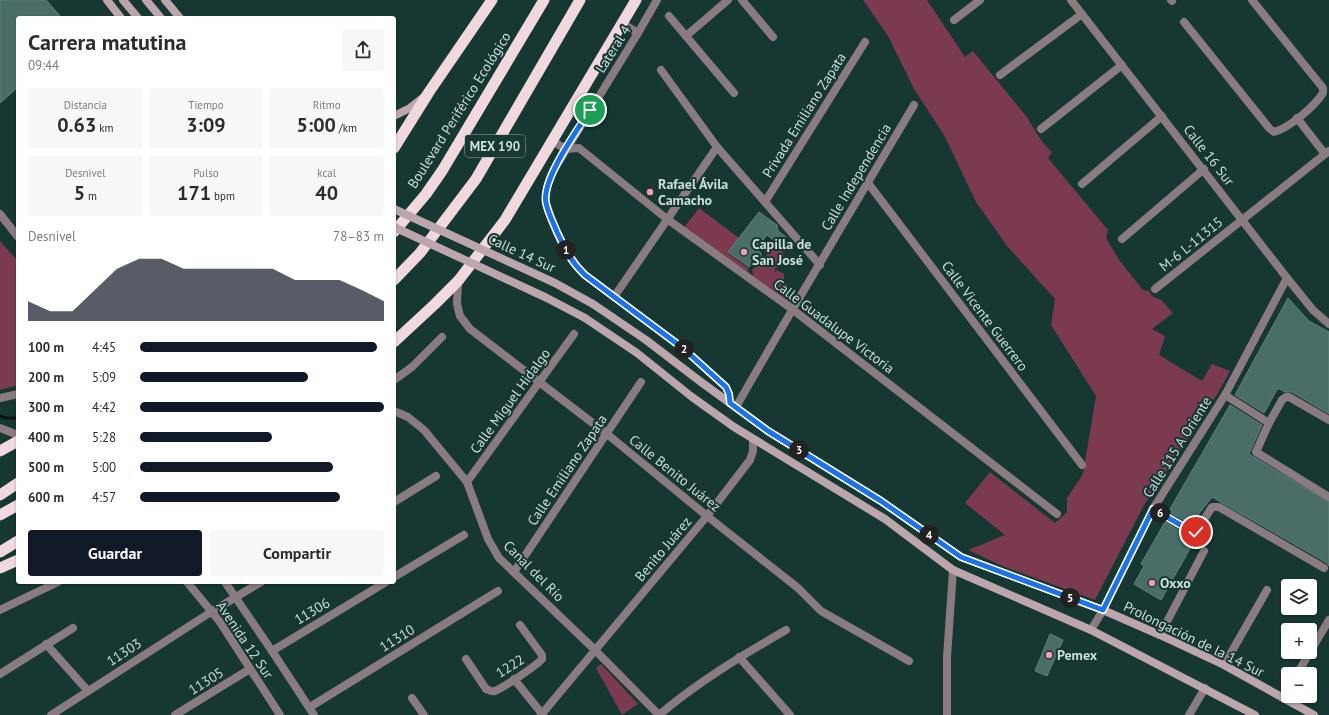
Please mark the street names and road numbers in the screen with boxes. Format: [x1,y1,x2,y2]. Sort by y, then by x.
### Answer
street label: Lateral 4 [591,22,635,76]
street label: Boulevard Periférico Ecológico [403,28,515,192]
street label: Privada Emiliano Zapata [758,49,850,181]
street label: Calle Independencia [817,120,895,234]
street label: Calle 16 Sur [1180,121,1239,189]
road number: MEX 190 [465,135,525,157]
street label: M-6 L-11315 [1155,213,1227,275]
street label: Calle 14 Sur [485,230,559,277]
street label: Calle Vicente Guerrero [938,257,1032,375]
street label: Calle Guadalupe Victoria [770,275,898,377]
street label: Calle Miguel Hidalgo [466,345,554,457]
street label: Calle 115 A Oriente [1139,393,1215,501]
street label: Calle Emiliano Zapata [523,411,611,529]
street label: Calle Benito Juárez [626,431,724,515]
street label: Benito Juárez [631,513,695,585]
street label: Canal del Río [500,537,568,605]
street label: 11306 [291,593,333,629]
street label: Prolongación de la 14 Sur [1121,597,1267,681]
street label: Avenida 12 Sur [212,598,278,682]
street label: 11310 [376,620,418,656]
street label: 11303 [103,634,145,670]
street label: 1222 [492,650,528,682]
street label: 11305 [185,663,227,699]

